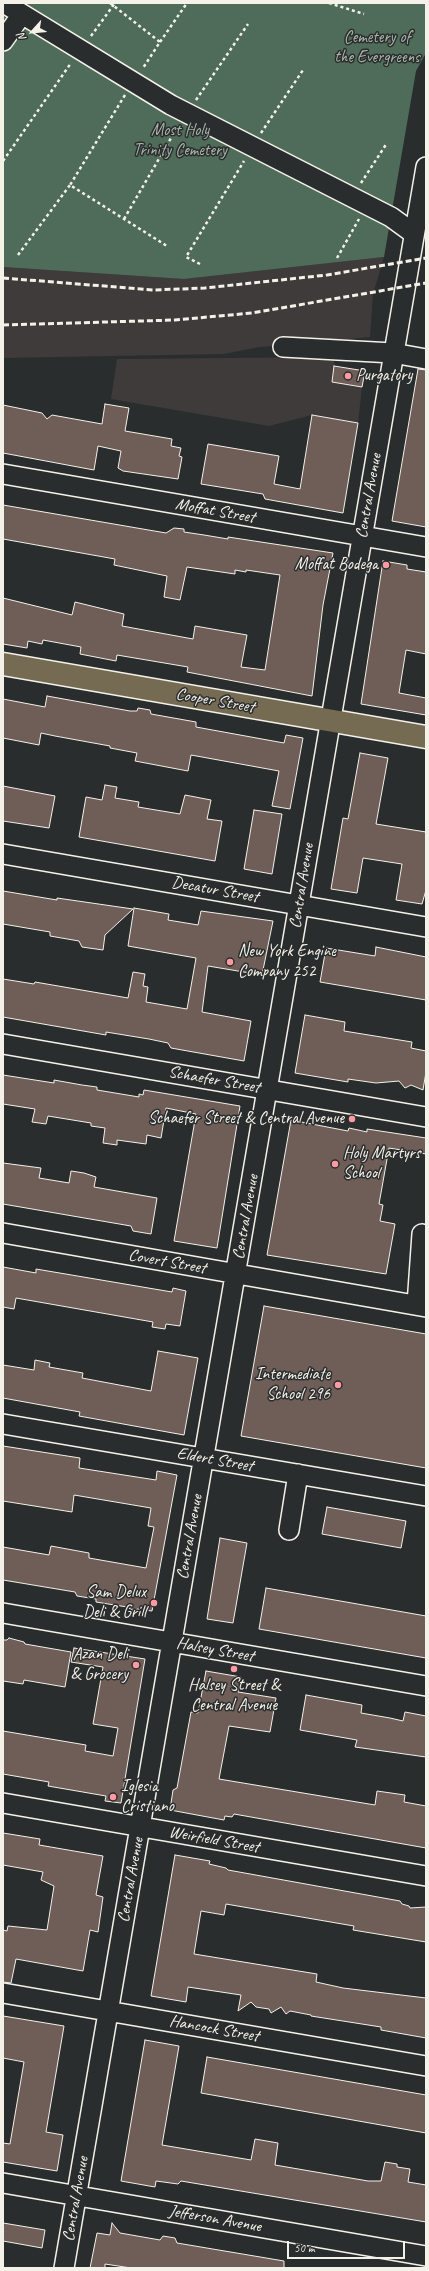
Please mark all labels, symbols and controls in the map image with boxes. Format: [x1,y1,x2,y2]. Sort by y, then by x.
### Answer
north arrow [12,12,52,52]
park label: Cemetery of the Evergreens [334,28,420,68]
text: N [14,31,29,44]
park label: Most Holy Trinity Cemetery [133,121,227,161]
place label: Purgatory [356,366,412,386]
marker: Purgatory [343,371,353,381]
street label: Central Avenue [352,452,386,540]
street label: Moffat Street [174,494,256,528]
place label: Moffat Bodega [295,555,378,575]
marker: Moffat Bodega [381,560,391,570]
street label: Cooper Street [174,684,256,718]
street label: Central Avenue [285,842,319,930]
street label: Decatur Street [170,872,260,908]
place label: New York Engine Company 252 [238,942,336,982]
marker: New York Engine Company 252 [225,957,235,967]
street label: Schaefer Street [167,1062,261,1098]
place label: Schaefer Street & Central Avenue [148,1109,344,1129]
marker: Schaefer Street & Central Avenue [347,1114,357,1124]
place label: Holy Martyrs School [343,1144,420,1184]
marker: Holy Martyrs School [330,1159,340,1169]
street label: Central Avenue [229,1173,263,1261]
street label: Covert Street [127,1245,207,1279]
place label: Intermediate School 296 [255,1365,330,1405]
marker: Intermediate School 296 [333,1380,343,1390]
street label: Eldert Street [175,1443,255,1477]
street label: Central Avenue [173,1493,207,1581]
place label: Sam Delux Deli & Grill [83,1583,146,1623]
marker: Sam Delux Deli & Grill [149,1598,159,1608]
street label: Halsey Street [175,1633,255,1667]
place label: Azan Deli & Grocery [70,1645,128,1685]
marker: Azan Deli & Grocery [131,1660,141,1670]
marker: Halsey Street & Central Avenue [229,1664,239,1674]
place label: Halsey Street & Central Avenue [188,1676,280,1716]
place label: Iglesia Cristiano [121,1777,174,1817]
marker: Iglesia Cristiano [108,1792,118,1802]
street label: Weirfield Street [167,1822,261,1858]
street label: Central Avenue [114,1836,148,1924]
street label: Hancock Street [168,2011,260,2047]
street label: Central Avenue [59,2155,93,2243]
street label: Jefferson Avenue [167,2201,263,2237]
scale bar [289,2233,407,2259]
text: 50 m [294,2240,314,2256]

